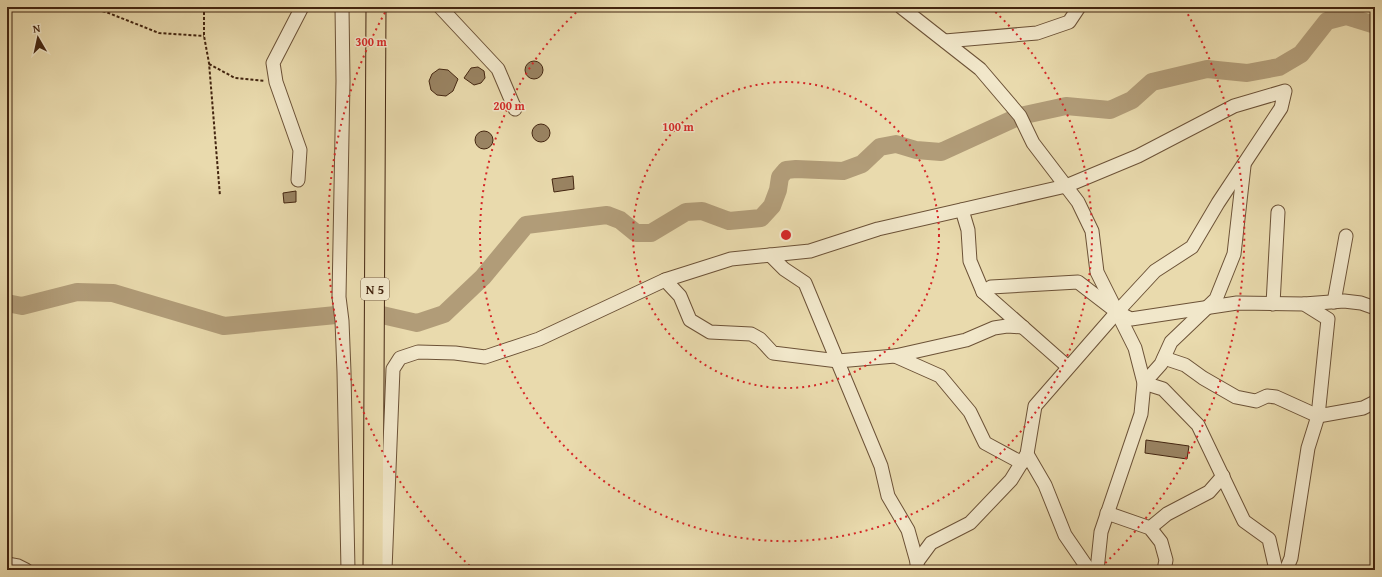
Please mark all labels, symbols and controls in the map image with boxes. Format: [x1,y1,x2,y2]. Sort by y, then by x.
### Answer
north arrow [18,18,58,58]
text: N [32,20,42,37]
text: 300 m [355,33,388,50]
text: 200 m [493,97,526,114]
text: 100 m [662,118,695,135]
centre of rings [779,228,793,242]
road number: N 5 [361,278,389,300]

